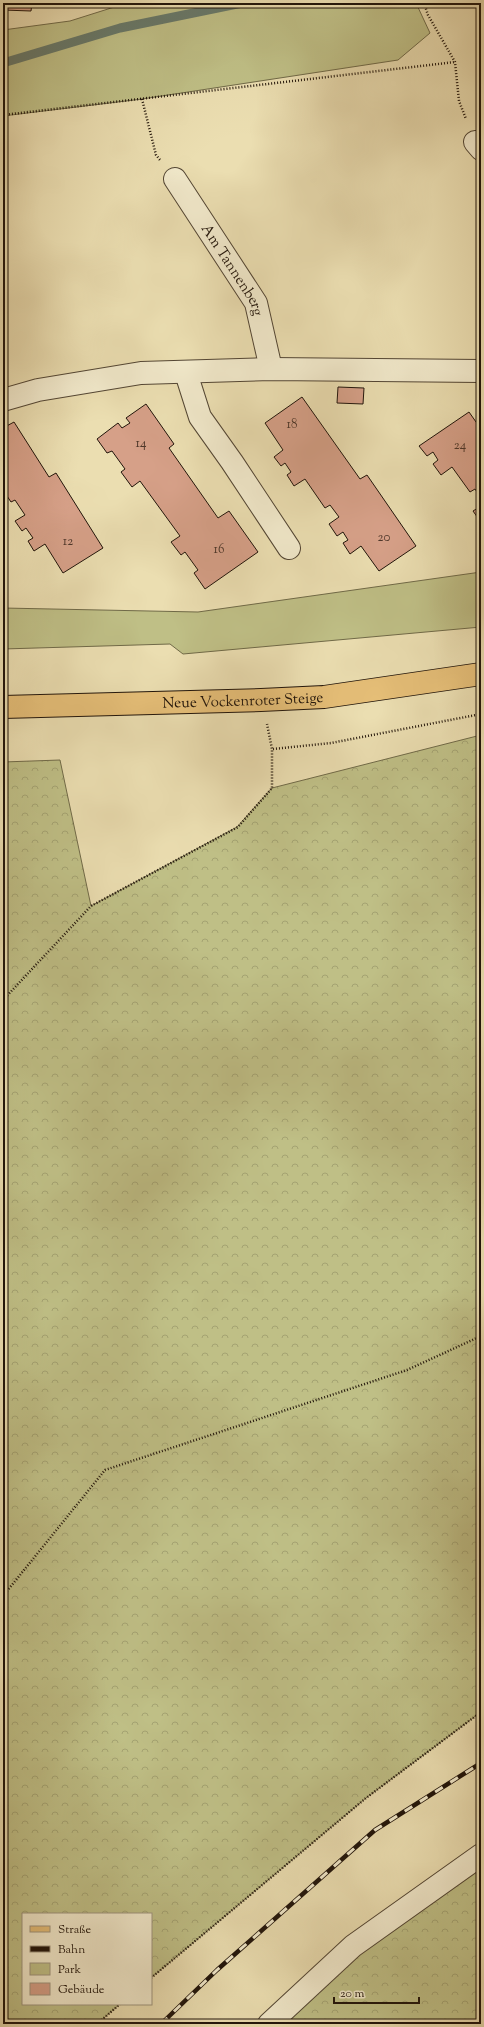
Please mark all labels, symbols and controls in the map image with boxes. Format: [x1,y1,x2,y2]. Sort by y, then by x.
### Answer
street label: Am Tannenberg [195,220,268,318]
house number: 18 [287,416,297,434]
house number: 14 [136,435,147,453]
house number: 24 [454,437,467,455]
house number: 20 [378,529,391,547]
house number: 12 [63,533,73,551]
house number: 16 [214,541,224,559]
street label: Neue Vockenroter Steige [162,688,324,715]
legend [22,1913,152,2005]
text: Straße [58,1921,92,1939]
text: Bahn [58,1941,85,1959]
text: Park [58,1961,81,1979]
scale bar [334,1979,419,2005]
text: Gebäude [58,1981,105,1999]
text: 20 m [340,1985,365,2003]

